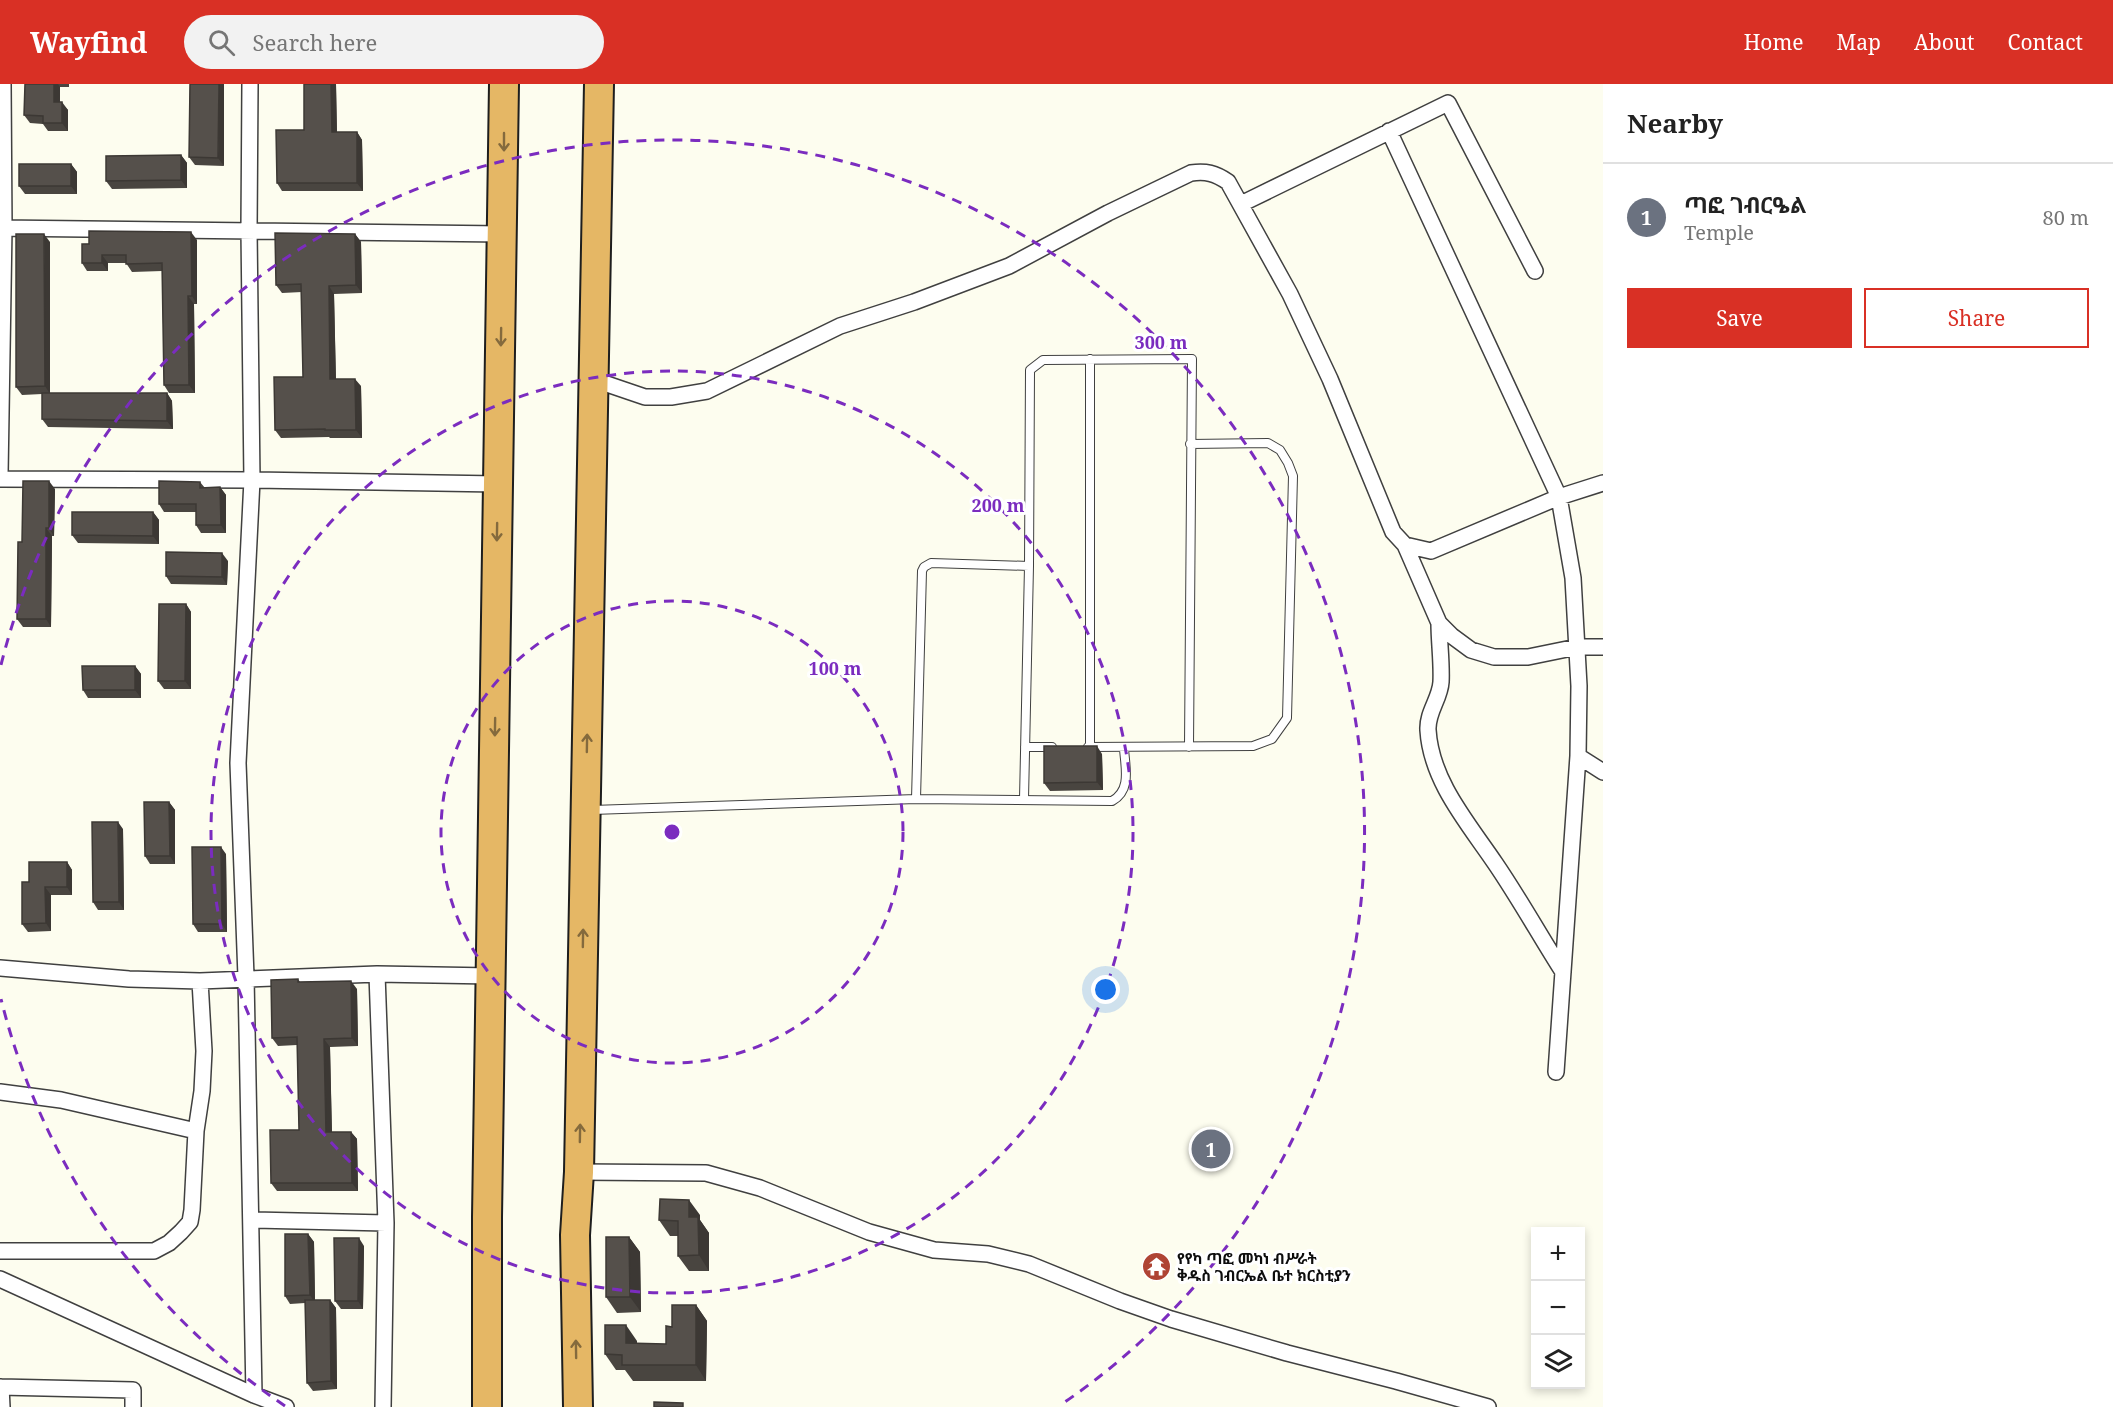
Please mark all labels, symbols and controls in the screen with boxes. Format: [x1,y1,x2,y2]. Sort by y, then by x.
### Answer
search box [184,15,604,69]
text: Wayfind [30,23,148,61]
icon: search [205,26,238,59]
text: Search here [253,27,377,57]
text: Home [1744,28,1804,56]
text: Map [1837,28,1881,56]
text: About [1914,28,1975,56]
text: Contact [2008,28,2083,56]
text: Nearby [1627,105,1723,141]
one-way arrow [498,132,510,152]
text: ጣፎ ገብርዔል [1684,189,1806,219]
text: 1 [1641,204,1652,231]
text: 80 m [2043,204,2089,231]
text: Temple [1684,219,1754,246]
button: Save [1627,288,1852,348]
button: Share [1864,288,2089,348]
one-way arrow [495,327,507,347]
text: 300 m [1135,330,1188,354]
text: 200 m [972,493,1025,517]
one-way arrow [491,522,503,542]
text: 100 m [809,656,862,680]
one-way arrow [489,717,501,737]
one-way arrow [581,733,593,753]
centre of rings [662,822,682,842]
one-way arrow [577,928,589,948]
your location [1091,975,1120,1004]
one-way arrow [574,1123,586,1143]
pin: 1 [1192,1126,1230,1172]
map controls [1531,1227,1585,1389]
button: + [1531,1227,1585,1281]
place label: የየካ ጣፎ መካነ ብሥራት ቅዱስ ገብርኤል ቤተ ክርስቲያን [1177,1248,1351,1285]
temple icon: የየካ ጣፎ መካነ ብሥራት ቅዱስ ገብርኤል ቤተ ክርስቲያን [1140,1251,1172,1283]
button: − [1531,1281,1585,1335]
button: layers [1531,1335,1585,1389]
one-way arrow [571,1339,582,1359]

